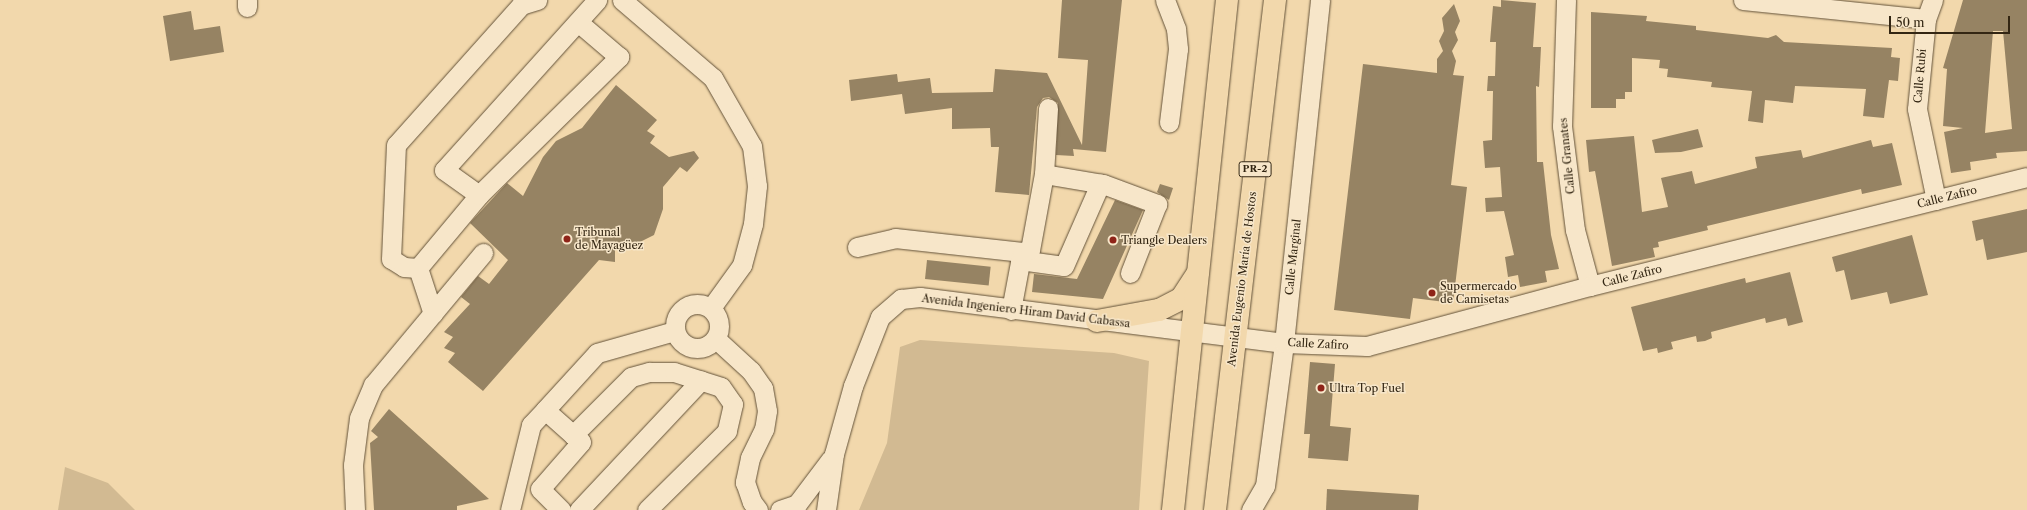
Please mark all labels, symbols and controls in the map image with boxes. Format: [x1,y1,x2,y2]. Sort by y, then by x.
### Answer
scale bar [1891,8,2012,34]
text: 50 m [1896,15,1925,30]
street label: Calle Rubí [1911,48,1929,104]
street label: Calle Granates [1556,117,1578,195]
road number: PR-2 [1238,161,1272,177]
street label: Calle Zafiro [1916,183,1978,211]
street label: Avenida Eugenio María de Hostos [1225,191,1259,367]
street label: Calle Marginal [1282,218,1304,296]
place label: Tribunal de Mayagüez [575,226,643,252]
place label: Triangle Dealers [1121,233,1207,247]
marker: Tribunal de Mayagüez [562,234,572,244]
marker: Triangle Dealers [1108,235,1118,245]
street label: Calle Zafiro [1601,262,1663,290]
place label: Supermercado de Camisetas [1440,280,1517,306]
marker: Supermercado de Camisetas [1427,288,1437,298]
street label: Avenida Ingeniero Hiram David Cabassa [921,292,1131,330]
street label: Calle Zafiro [1287,336,1349,352]
place label: Ultra Top Fuel [1329,381,1405,395]
marker: Ultra Top Fuel [1316,383,1326,393]

